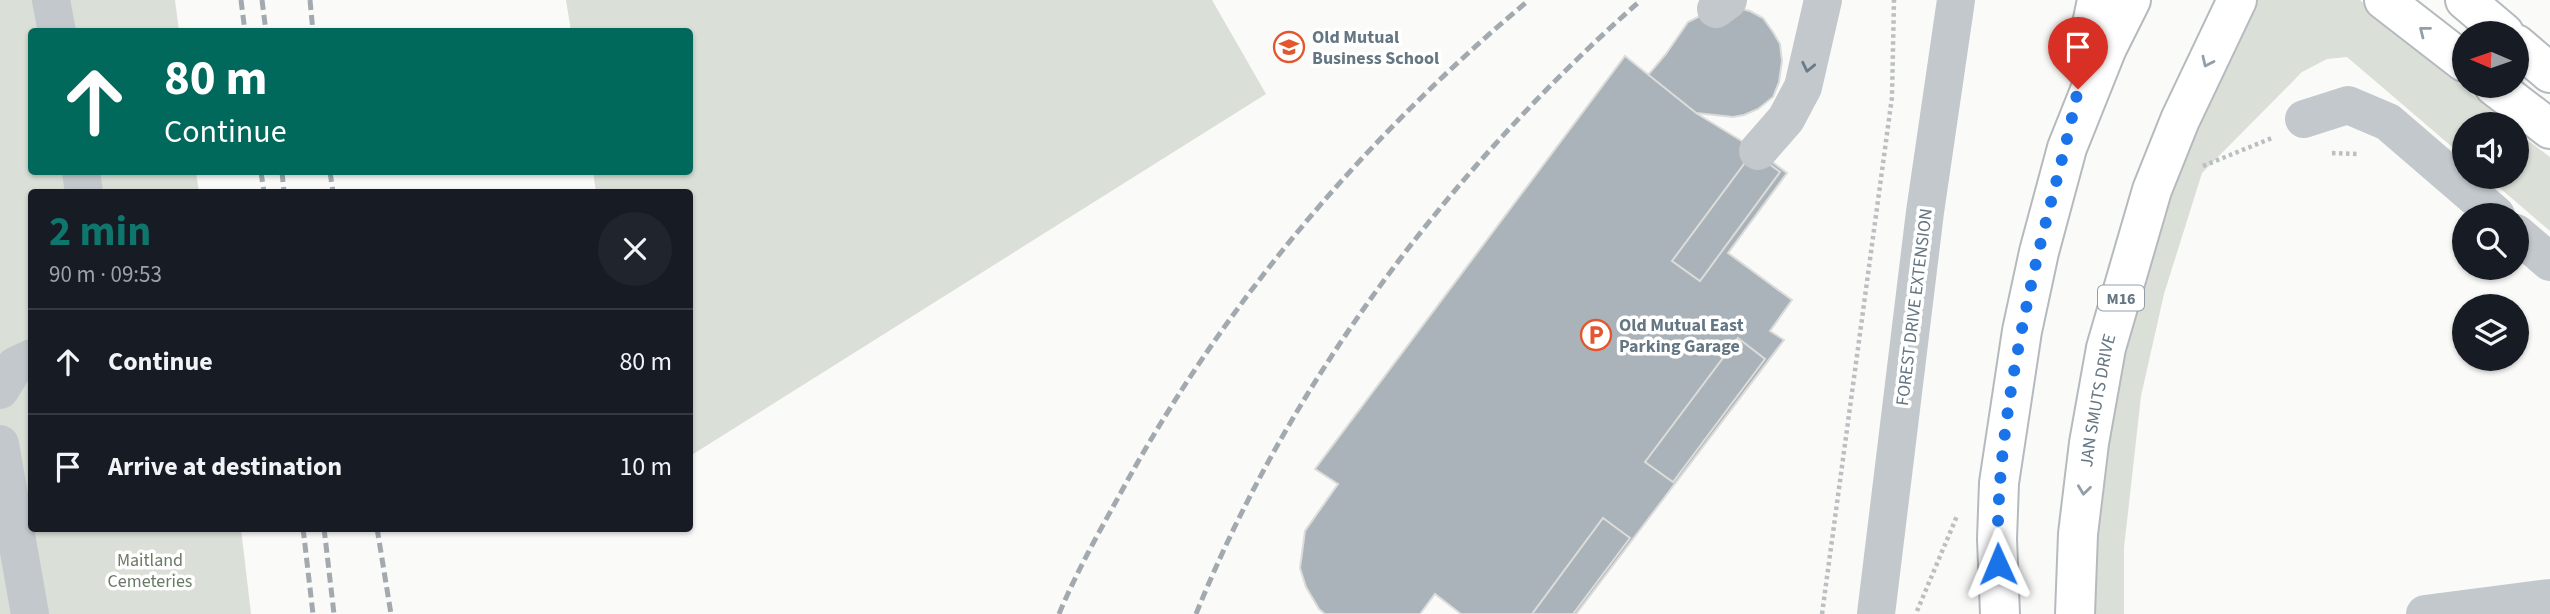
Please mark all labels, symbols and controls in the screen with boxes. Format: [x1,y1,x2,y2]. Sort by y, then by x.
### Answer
pin [2048,17,2108,89]
north arrow [2452,21,2529,98]
map controls [2452,21,2529,371]
place label: Old Mutual Business School [1312,25,1439,71]
one-way arrow [2420,26,2432,39]
icon: arrive [2059,28,2097,66]
school or university icon: Old Mutual Business School [1272,30,1306,64]
text: 80 m [164,44,268,114]
one-way arrow [2201,55,2215,67]
icon: ahead [49,56,140,147]
one-way arrow [1801,60,1816,72]
text: Continue [164,109,287,155]
button: sound [2452,112,2529,189]
text: 2 min [49,202,151,262]
button: search [2452,203,2529,280]
street label: FOREST DRIVE EXTENSION [1890,207,1939,407]
button: close [598,212,672,286]
text: 90 m · 09:53 [49,258,162,291]
road number: M16 [2098,286,2144,310]
button: layers [2452,294,2529,371]
place label: Old Mutual East Parking Garage [1619,313,1744,359]
parking icon: Old Mutual East Parking Garage [1579,318,1613,352]
street label: JAN SMUTS DRIVE [2074,331,2122,469]
icon: ahead [49,343,87,381]
text: Continue [108,343,213,380]
text: 80 m [619,343,672,380]
icon: arrive [49,448,87,486]
text: Arrive at destination [108,448,342,485]
text: 10 m [619,448,672,485]
one-way arrow [2076,484,2091,496]
position arrow [1961,527,2035,601]
park label: Maitland Cemeteries [108,548,192,594]

